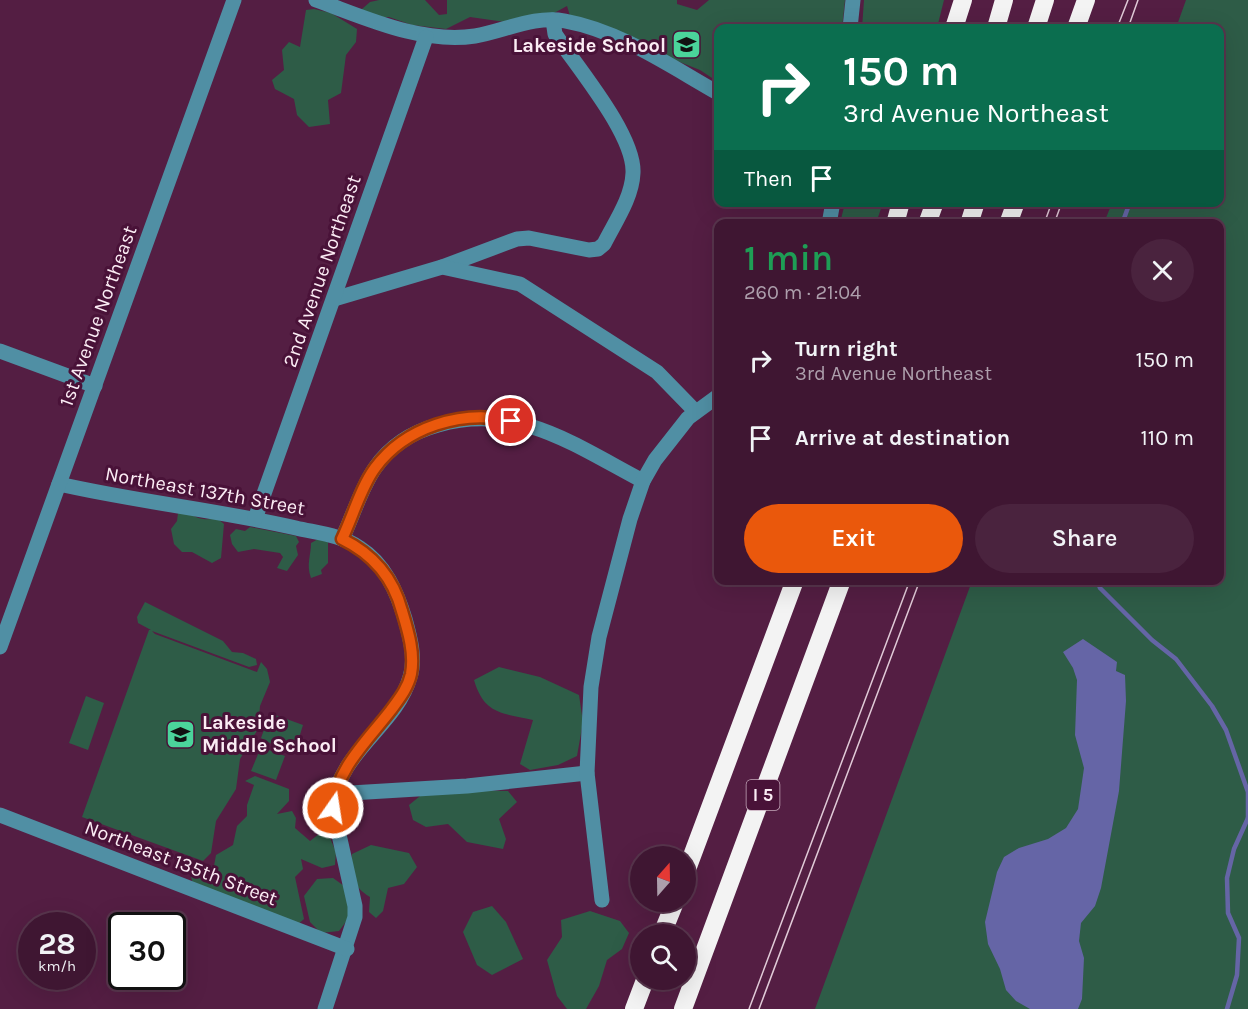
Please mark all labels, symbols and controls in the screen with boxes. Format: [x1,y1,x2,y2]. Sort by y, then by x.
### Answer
school or university icon: Lakeside School [671,29,703,61]
place label: Lakeside School [512,34,666,57]
text: 150 m [843,46,959,96]
icon: right [744,48,822,126]
text: 3rd Avenue Northeast [843,97,1109,129]
icon: arrive [805,162,838,195]
text: Then [744,166,793,192]
street label: 2nd Avenue Northeast [278,172,366,370]
street label: 1st Avenue Northeast [55,222,142,410]
text: 1 min [744,237,833,279]
button: close [1131,239,1194,302]
text: 260 m · 21:04 [744,281,861,304]
text: Turn right [795,336,898,362]
icon: right [744,344,777,377]
text: 150 m [1135,347,1194,373]
text: 3rd Avenue Northeast [795,362,992,385]
pin [485,395,536,446]
icon: arrive [494,404,527,437]
icon: arrive [744,422,777,455]
text: Arrive at destination [795,425,1010,451]
text: 110 m [1141,425,1194,451]
street label: Northeast 137th Street [103,462,307,520]
button: Exit [744,504,963,573]
button: Share [975,504,1194,573]
place label: Lakeside Middle School [202,711,337,757]
school or university icon: Lakeside Middle School [165,718,197,750]
position arrow [301,776,365,840]
road number: I 5 [746,780,780,810]
street label: Northeast 135th Street [81,816,281,911]
north arrow [630,846,696,912]
map controls [630,846,696,990]
speed limit sign: 30 [108,912,186,990]
button: search [630,924,696,990]
text: 28 [38,926,76,962]
text: km/h [38,957,76,975]

